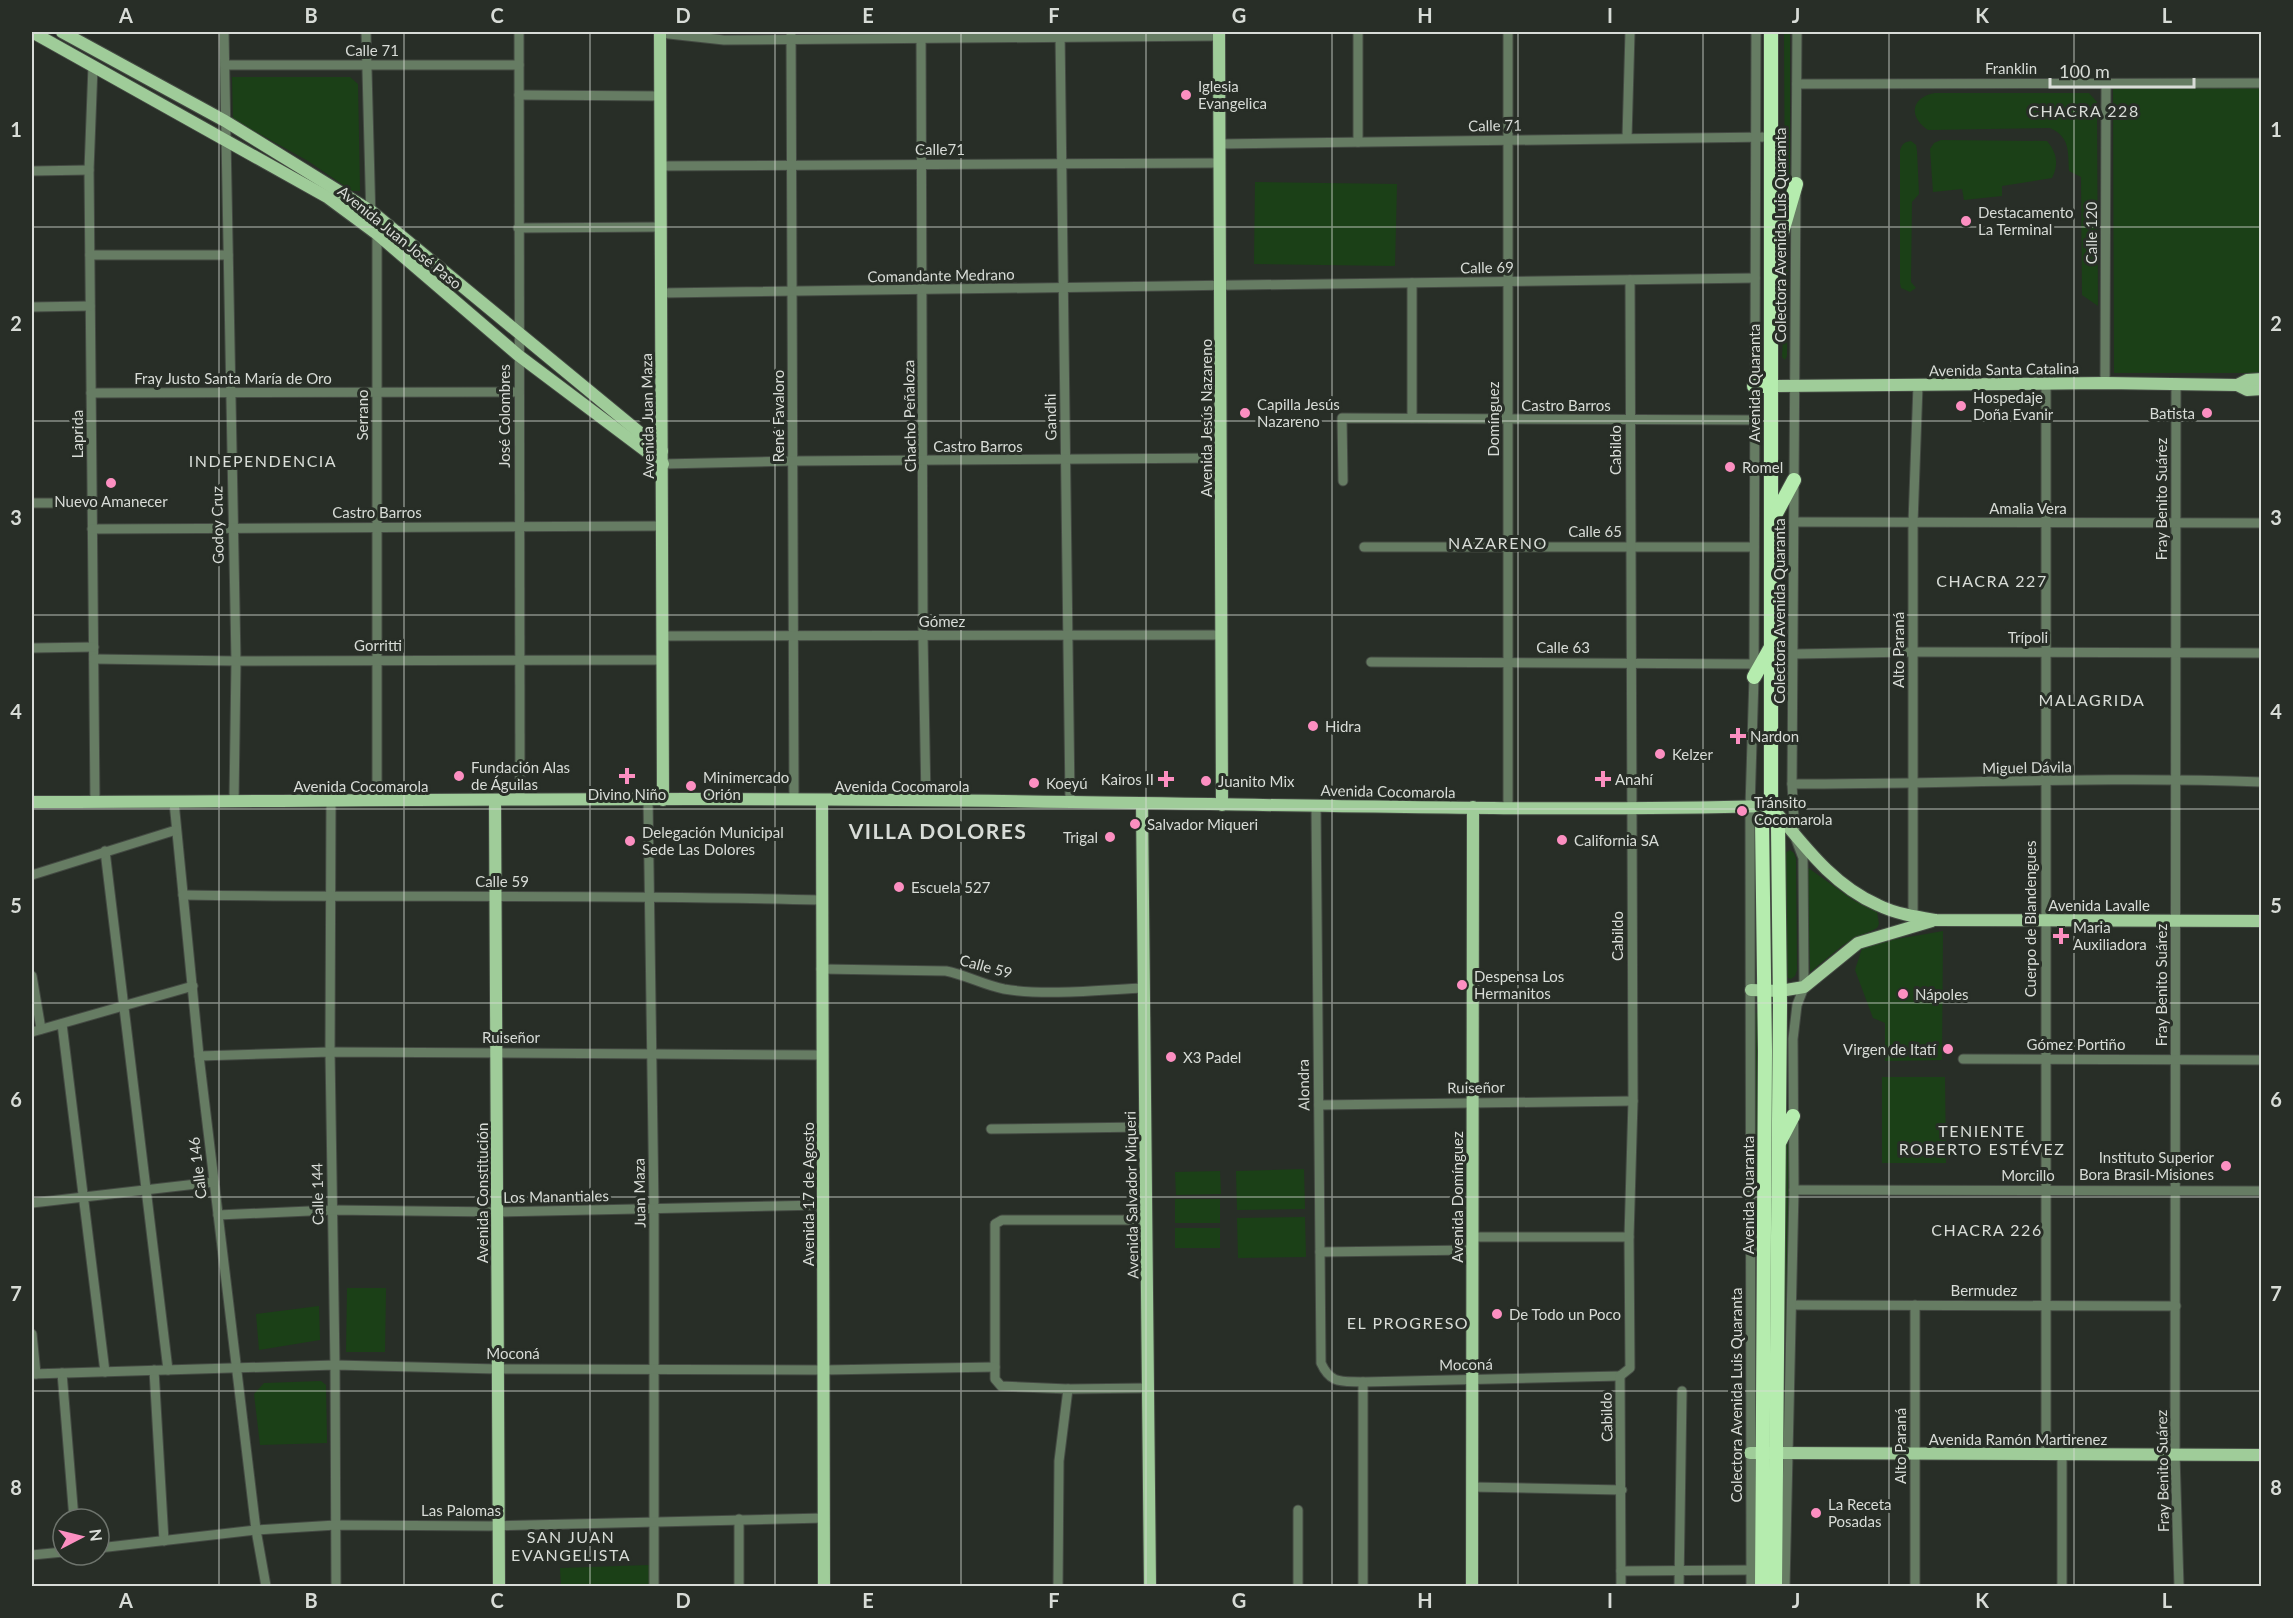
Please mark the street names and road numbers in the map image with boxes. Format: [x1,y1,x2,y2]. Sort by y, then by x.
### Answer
street label: Calle 71 [345,41,399,59]
street label: Franklin [1985,59,2037,77]
street label: Calle 71 [1468,116,1522,134]
street label: Colectora Avenida Luis Quaranta [1771,128,1789,342]
street label: Calle71 [915,140,965,158]
street label: Avenida Juan José Paso [334,182,466,292]
street label: Calle 120 [2082,201,2100,264]
street label: Calle 69 [1460,258,1514,276]
street label: Comandante Medrano [867,265,1015,285]
street label: Avenida Quaranta [1745,324,1763,442]
street label: Avenida Jesús Nazareno [1197,339,1215,497]
street label: Avenida Juan Maza [637,353,657,479]
street label: Avenida Santa Catalina [1929,359,2079,379]
street label: Chacho Peñaloza [899,360,919,472]
street label: José Colombres [495,364,513,468]
street label: Fray Justo Santa María de Oro [134,369,332,387]
street label: René Favaloro [769,370,787,462]
street label: Domínguez [1484,381,1502,456]
street label: Serrano [353,389,371,441]
street label: Gandhi [1041,393,1059,441]
street label: Castro Barros [1521,396,1611,414]
street label: Laprida [68,410,86,458]
street label: Cabildo [1606,425,1624,475]
street label: Castro Barros [933,437,1023,455]
street label: Fray Benito Suárez [2152,438,2170,560]
street label: Godoy Cruz [207,486,227,564]
street label: Amalia Vera [1989,499,2067,517]
street label: Castro Barros [332,503,422,521]
street label: Colectora Avenida Quaranta [1770,518,1788,704]
street label: Calle 65 [1568,522,1622,540]
street label: Gómez [919,612,965,630]
street label: Alto Paraná [1889,612,1907,688]
street label: Trípoli [2008,628,2048,646]
street label: Gorritti [354,636,402,654]
street label: Calle 63 [1536,638,1590,656]
street label: Miguel Dávila [1982,757,2072,777]
street label: Avenida Cocomarola [293,777,429,795]
street label: Avenida Cocomarola [834,777,970,795]
street label: Avenida Cocomarola [1320,781,1456,801]
street label: Cuerpo de Blandengues [2021,841,2039,997]
street label: Calle 59 [475,872,529,890]
street label: Avenida Lavalle [2048,896,2150,914]
street label: Cabildo [1608,911,1626,961]
street label: Fray Benito Suárez [2152,924,2170,1046]
street label: Calle 59 [958,950,1014,982]
street label: Ruiseñor [482,1028,540,1046]
street label: Gómez Portiño [2027,1035,2125,1053]
street label: Alondra [1294,1059,1312,1111]
street label: Ruiseñor [1447,1077,1506,1097]
street label: Avenida Salvador Miqueri [1121,1111,1141,1279]
street label: Avenida 17 de Agosto [799,1122,817,1266]
street label: Avenida Constitución [473,1123,491,1263]
street label: Avenida Domínguez [1448,1131,1466,1263]
street label: Calle 146 [184,1136,210,1200]
street label: Avenida Quaranta [1739,1136,1757,1254]
street label: Juan Maza [629,1158,649,1228]
street label: Calle 144 [307,1162,327,1225]
street label: Morcillo [2001,1166,2055,1184]
street label: Los Manantiales [503,1186,609,1206]
street label: Bermudez [1951,1281,2018,1299]
street label: Colectora Avenida Luis Quaranta [1727,1288,1745,1502]
street label: Moconá [486,1344,540,1362]
street label: Moconá [1439,1355,1493,1373]
street label: Cabildo [1597,1392,1615,1442]
street label: Alto Paraná [1891,1408,1909,1484]
street label: Fray Benito Suárez [2152,1409,2172,1532]
street label: Avenida Ramón Martirenez [1929,1430,2107,1448]
street label: Las Palomas [421,1501,501,1519]

